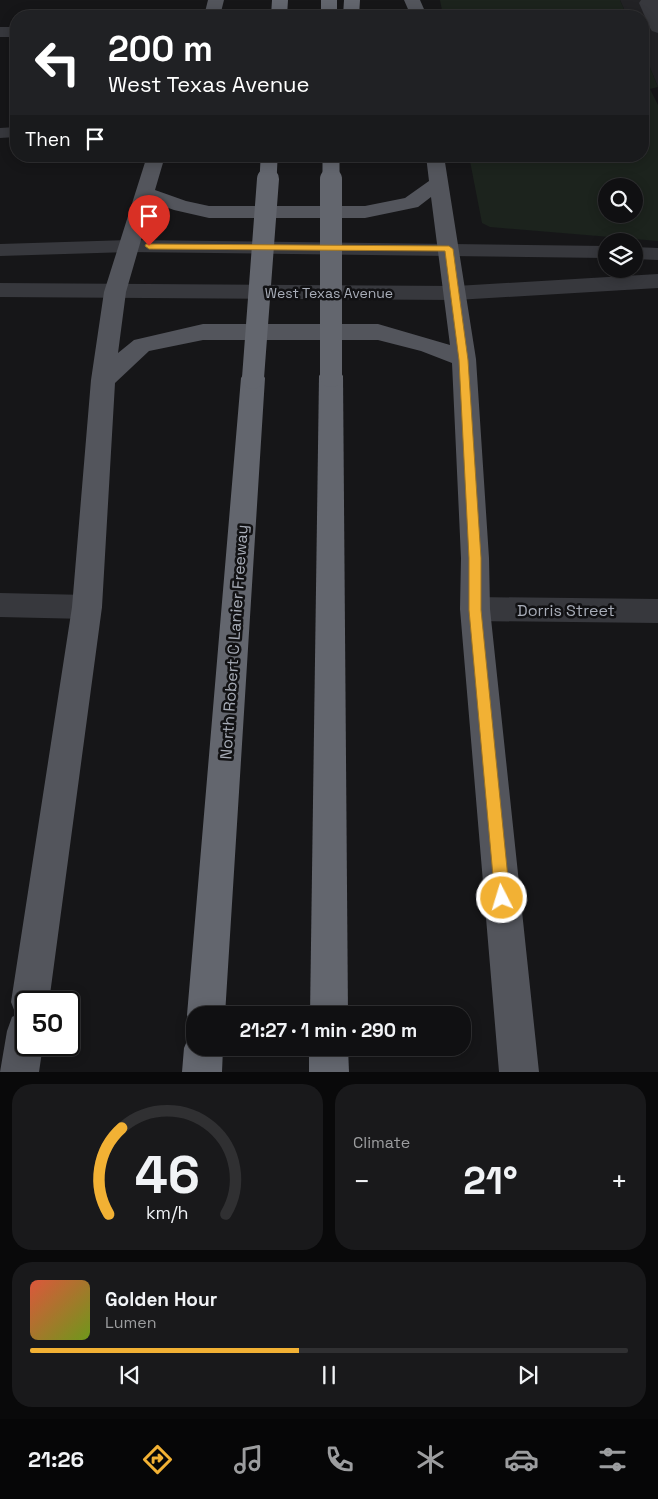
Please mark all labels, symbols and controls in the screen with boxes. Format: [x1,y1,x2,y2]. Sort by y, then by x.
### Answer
text: 200 m [108,27,213,71]
icon: left [25,30,90,95]
text: West Texas Avenue [108,70,310,98]
icon: arrive [81,125,109,153]
text: Then [25,127,71,152]
map controls [598,178,643,278]
button: search [598,178,643,223]
pin [128,195,170,246]
icon: arrive [135,202,163,230]
button: layers [598,233,643,278]
street label: West Texas Avenue [265,284,393,302]
street label: North Robert C Lanier Freeway [215,524,253,760]
street label: Dorris Street [517,600,615,621]
position arrow [475,871,527,923]
speed limit sign: 50 [15,991,80,1056]
text: 21:27 · 1 min · 290 m [240,1018,417,1043]
text: Climate [353,1132,410,1153]
text: 46 [135,1142,200,1208]
text: 21° [463,1157,518,1205]
text: − [353,1163,370,1199]
text: + [611,1163,628,1199]
text: km/h [146,1201,189,1224]
text: Golden Hour [105,1287,217,1312]
text: Lumen [105,1312,157,1333]
icon: previous [116,1361,144,1389]
icon: pause [315,1361,343,1389]
icon: next [514,1361,542,1389]
icon: directions [140,1442,175,1477]
icon: music [231,1442,266,1477]
icon: phone [322,1442,357,1477]
icon: climate [413,1442,448,1477]
icon: car [504,1442,539,1477]
icon: filters [595,1442,630,1477]
text: 21:26 [28,1445,84,1473]

